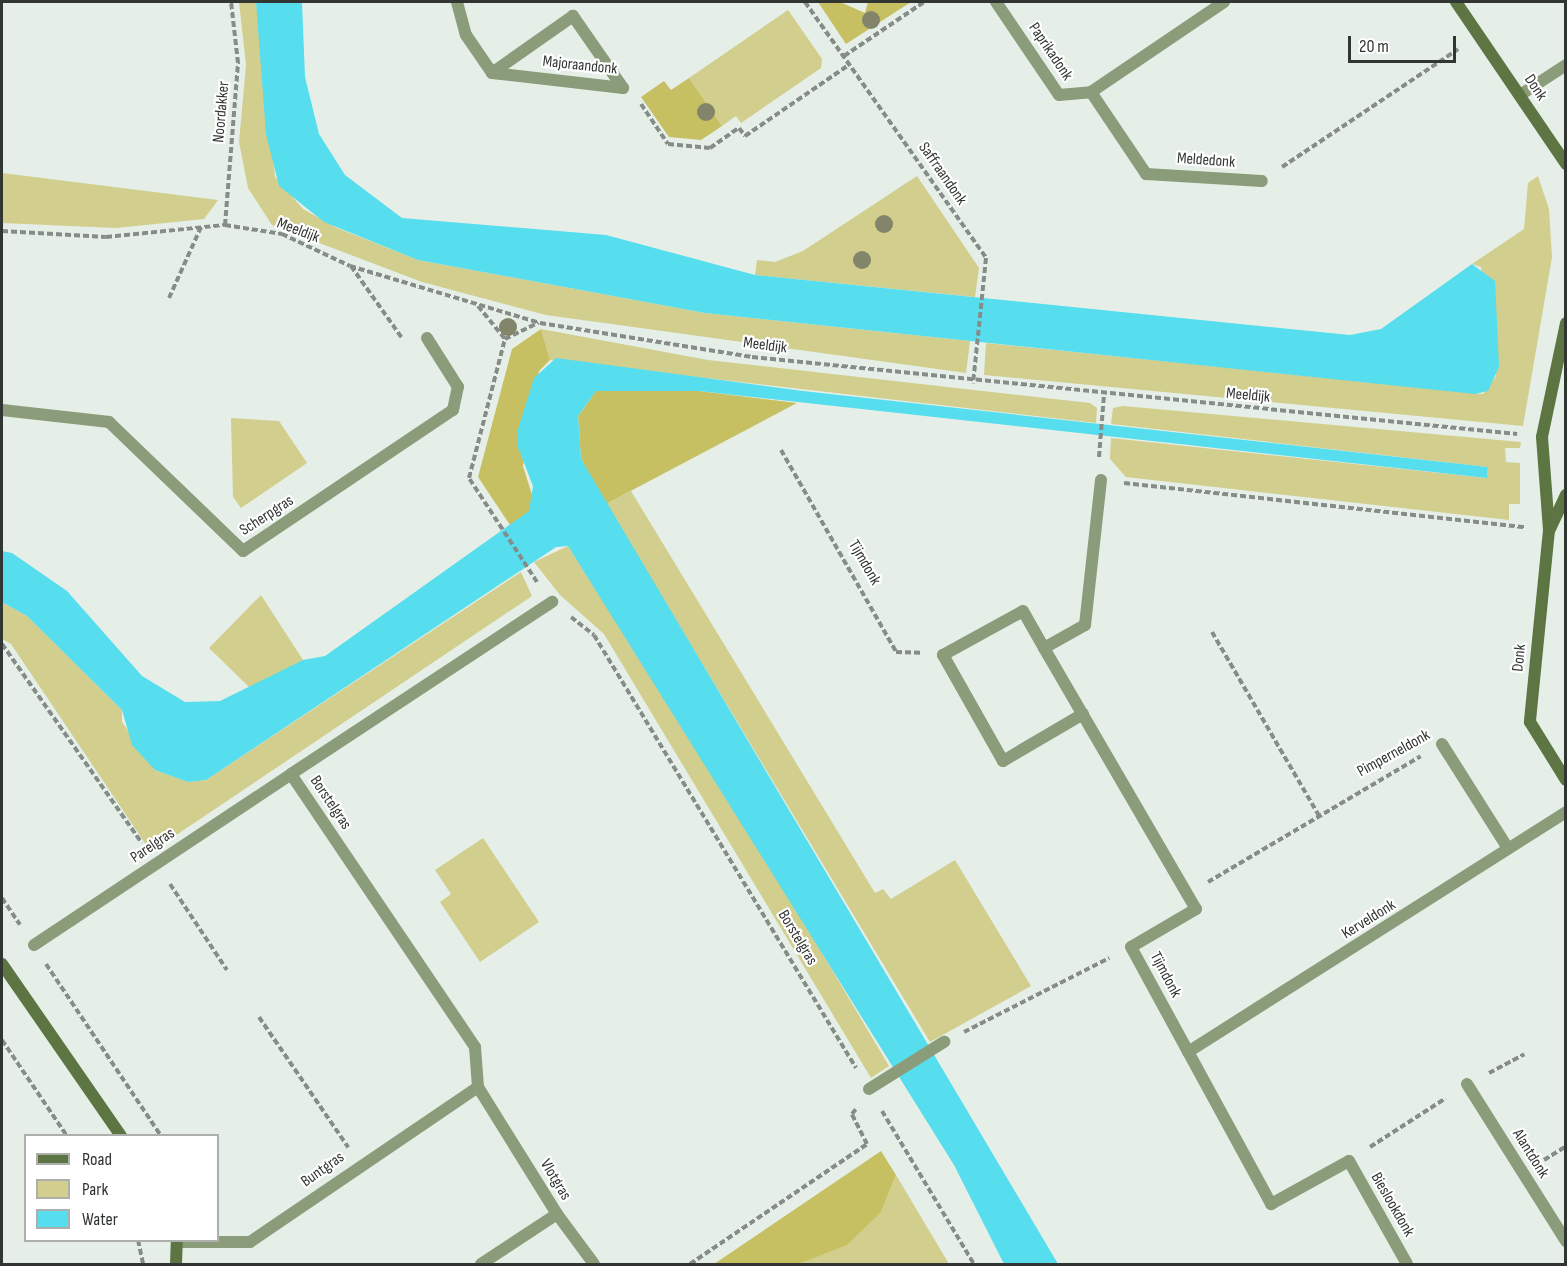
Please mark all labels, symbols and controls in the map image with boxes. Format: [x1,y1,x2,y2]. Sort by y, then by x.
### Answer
street label: Paprikadonk [1024,20,1076,84]
scale bar [1351,24,1459,62]
text: 20 m [1359,36,1389,57]
street label: Majoraandonk [542,53,618,79]
street label: Donk [1519,71,1551,105]
street label: Noordakker [210,80,234,144]
street label: Saffraandonk [913,139,971,209]
street label: Meldedonk [1176,149,1236,173]
street label: Meeldijk [274,214,322,248]
street label: Meeldijk [742,334,788,358]
street label: Meeldijk [1225,385,1271,407]
street label: Scherpgras [236,492,298,540]
street label: Tijmdonk [843,537,885,589]
street label: Donk [1509,643,1531,673]
street label: Pimperneldonk [1354,726,1434,782]
street label: Borstelgras [305,772,355,834]
street label: Parelgras [127,824,179,868]
street label: Kerveldonk [1339,896,1399,944]
street label: Borstelgras [773,907,821,969]
street label: Tijmdonk [1145,949,1185,1001]
street label: Alantdonk [1508,1126,1552,1182]
legend [24,1134,219,1242]
street label: Buntgras [298,1148,348,1192]
text: Road [82,1149,112,1170]
street label: Vlotgras [535,1156,575,1204]
street label: Bieslookdonk [1366,1170,1418,1240]
text: Park [82,1179,108,1200]
text: Water [82,1209,118,1230]

